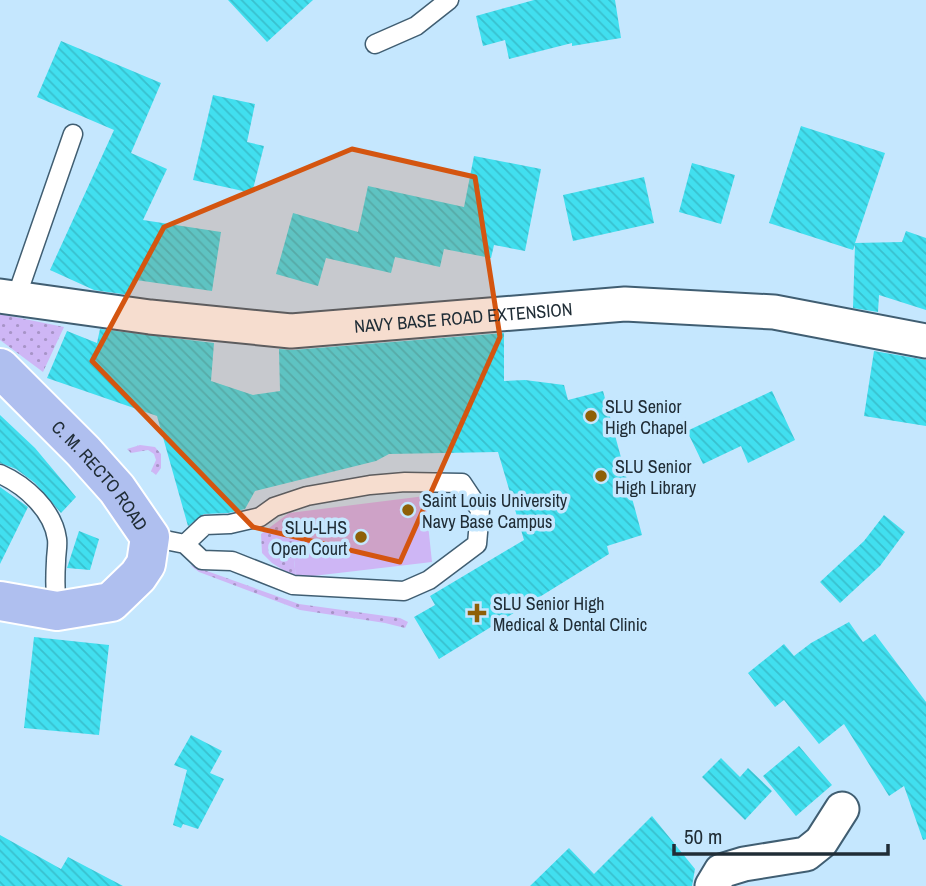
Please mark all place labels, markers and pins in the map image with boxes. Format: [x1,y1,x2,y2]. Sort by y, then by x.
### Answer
place label: SLU Senior High Chapel [605,394,687,440]
marker: SLU Senior High Chapel [583,408,599,424]
place label: SLU Senior High Library [615,454,697,500]
marker: SLU Senior High Library [593,468,609,484]
place label: Saint Louis University Navy Base Campus [422,488,568,534]
marker: Saint Louis University Navy Base Campus [400,502,416,518]
place label: SLU-LHS Open Court [271,515,347,561]
marker: SLU-LHS Open Court [353,529,369,545]
place label: SLU Senior High Medical & Dental Clinic [493,591,647,637]
marker: SLU Senior High Medical & Dental Clinic [467,603,487,623]

